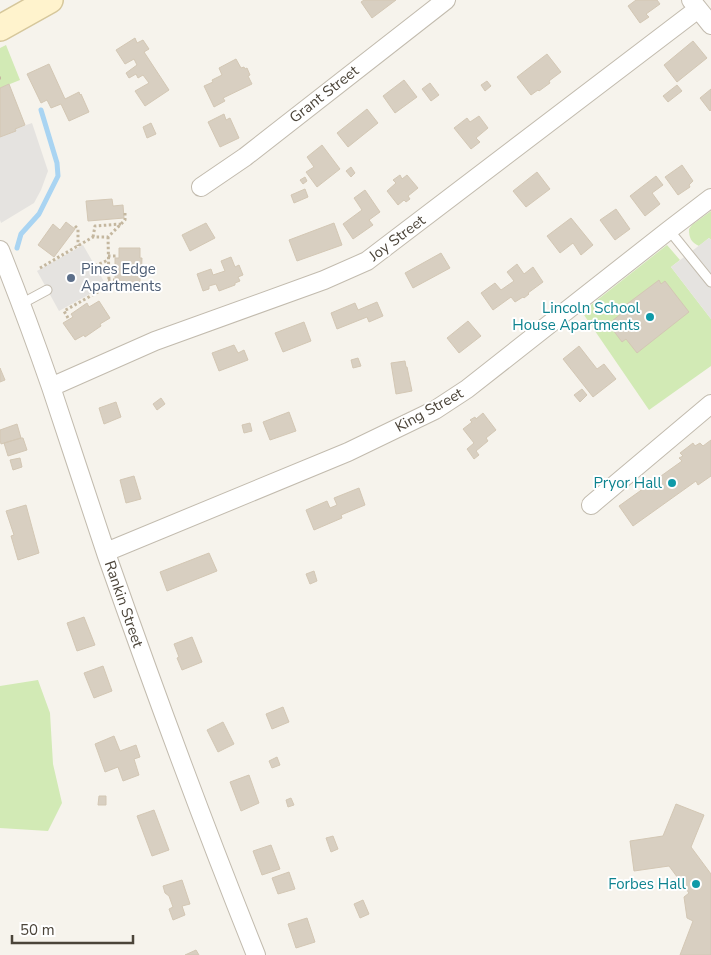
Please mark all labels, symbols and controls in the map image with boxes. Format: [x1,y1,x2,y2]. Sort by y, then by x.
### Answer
street label: Grant Street [285,60,363,127]
street label: Joy Street [364,210,430,266]
place label: Pines Edge Apartments [81,259,161,296]
marker: Pines Edge Apartments [65,272,77,284]
place label: Lincoln School House Apartments [512,298,641,335]
marker: Lincoln School House Apartments [644,311,656,323]
street label: King Street [391,383,467,437]
place label: Pryor Hall [593,473,663,493]
marker: Pryor Hall [666,477,678,489]
street label: Rankin Street [100,558,148,651]
place label: Forbes Hall [608,874,687,894]
marker: Forbes Hall [690,878,702,890]
scale bar [12,912,134,944]
text: 50 m [20,920,55,940]

